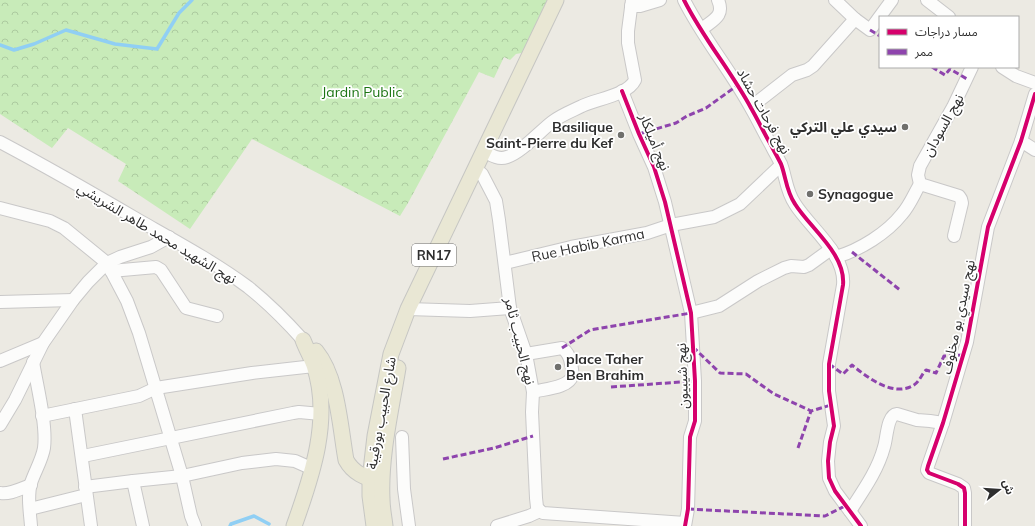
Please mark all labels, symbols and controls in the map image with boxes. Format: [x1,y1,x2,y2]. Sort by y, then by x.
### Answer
legend [879,16,1019,68]
text: مسار دراجات [915,24,978,39]
text: ممر [914,44,933,59]
street label: نهج فرحات حشاد [731,65,795,158]
park label: Jardin Public [322,83,402,101]
street label: نهج السودان [918,90,969,160]
street label: نهج أميلكار [633,110,675,174]
place label: Basilique Saint-Pierre du Kef [486,118,614,152]
place label: سيدي علي التركي [790,118,897,138]
marker: سيدي علي التركي [900,122,910,132]
marker: Basilique Saint-Pierre du Kef [616,130,626,140]
street label: نهج الشهيد محمد طاهر الشريشي [73,178,240,290]
place label: Synagogue [818,185,894,203]
marker: Synagogue [805,189,815,199]
street label: Rue Habib Karma [530,224,646,266]
road number: RN17 [412,244,456,266]
street label: نهج سيدي بو مخلوف [937,258,981,376]
street label: نهج الحبيب ثامر [498,294,540,387]
street label: نهج شيبيون [672,342,694,409]
place label: place Taher Ben Brahim [566,350,644,384]
street label: شارع الحبيب بورقيبة [362,355,402,471]
marker: place Taher Ben Brahim [553,362,563,372]
north arrow [979,470,1019,510]
text: ش [1000,478,1017,496]

